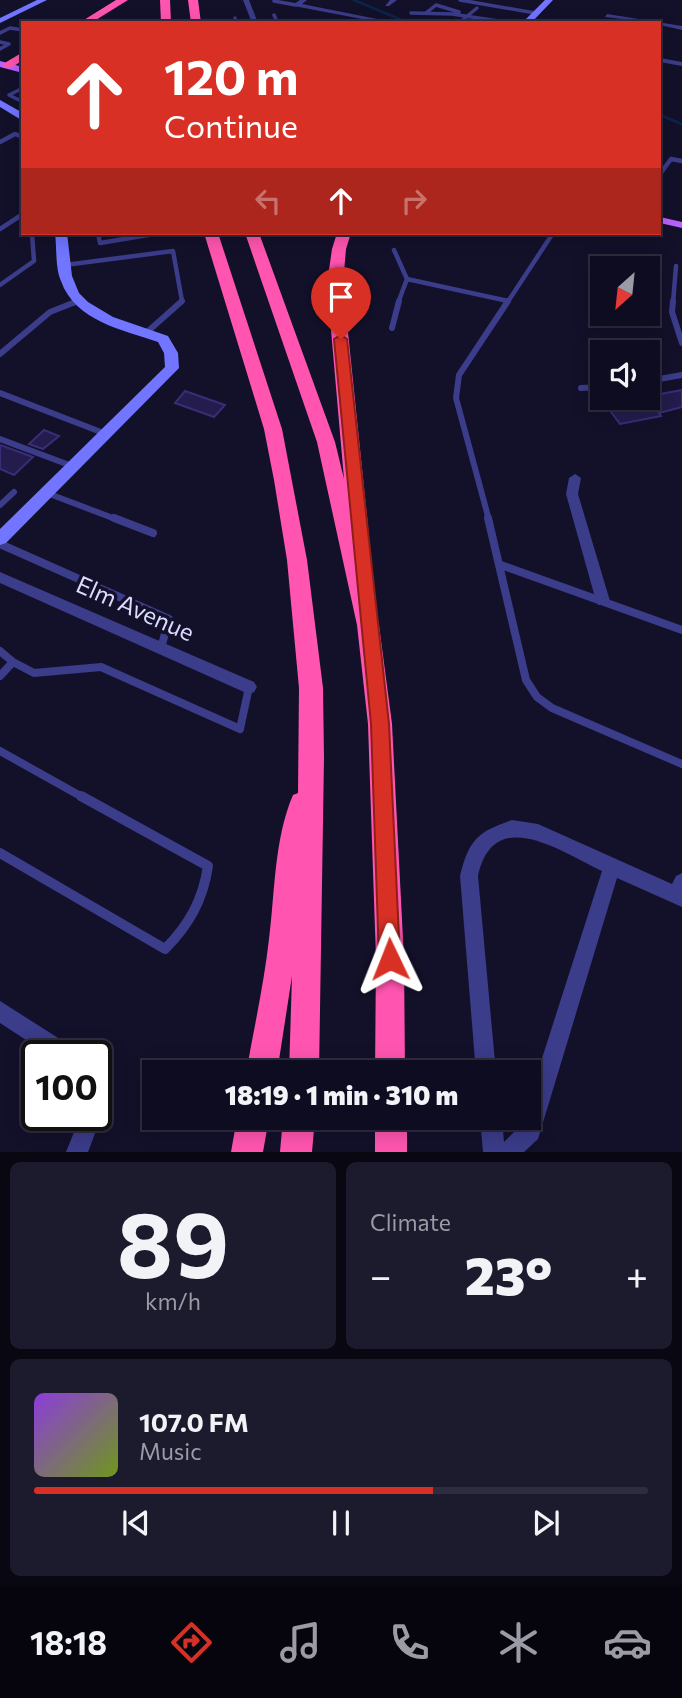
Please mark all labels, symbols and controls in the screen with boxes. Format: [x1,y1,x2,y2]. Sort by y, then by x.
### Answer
text: 120 m [164,45,298,105]
icon: ahead [49,49,140,140]
text: Continue [164,105,298,145]
icon: left [249,182,287,220]
icon: ahead [322,182,360,220]
icon: right [395,182,433,220]
north arrow [590,256,660,326]
map controls [590,256,660,410]
pin [311,267,371,339]
icon: arrive [322,278,360,316]
button: sound [590,340,660,410]
street label: Elm Avenue [72,569,199,646]
position arrow [353,922,427,996]
speed limit sign: 100 [21,1040,112,1131]
text: 18:19 · 1 min · 310 m [225,1079,458,1110]
text: 89 [117,1185,229,1297]
text: Climate [370,1208,451,1236]
text: 23° [465,1242,552,1306]
text: − [370,1251,392,1298]
text: + [626,1251,648,1298]
text: km/h [145,1287,201,1315]
text: 107.0 FM [139,1406,249,1437]
text: Music [139,1437,202,1465]
icon: previous [117,1504,155,1542]
icon: pause [322,1504,360,1542]
icon: next [527,1504,565,1542]
icon: directions [167,1618,216,1667]
icon: music [276,1618,325,1667]
icon: phone [385,1618,434,1667]
icon: climate [494,1618,543,1667]
icon: car [603,1618,652,1667]
text: 18:18 [30,1622,107,1662]

